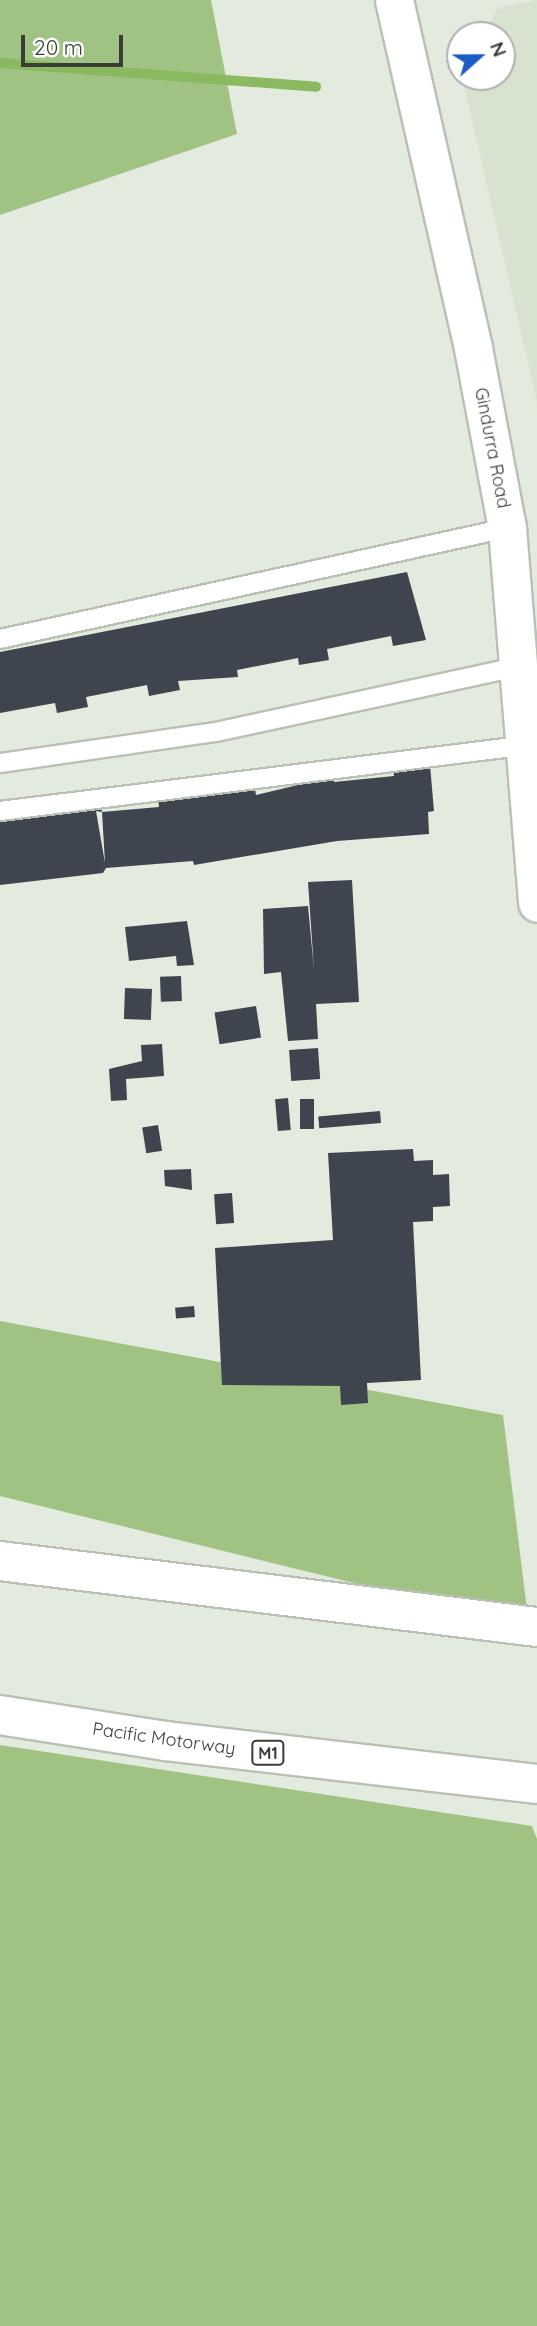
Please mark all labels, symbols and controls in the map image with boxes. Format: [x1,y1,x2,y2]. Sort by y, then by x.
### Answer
scale bar [24,21,126,65]
north arrow [446,21,516,91]
text: 20 m [34,34,83,60]
text: N [485,38,512,60]
street label: Gindurra Road [470,386,514,510]
street label: Pacific Motorway [91,1718,237,1760]
road number: M1 [250,1740,286,1765]

